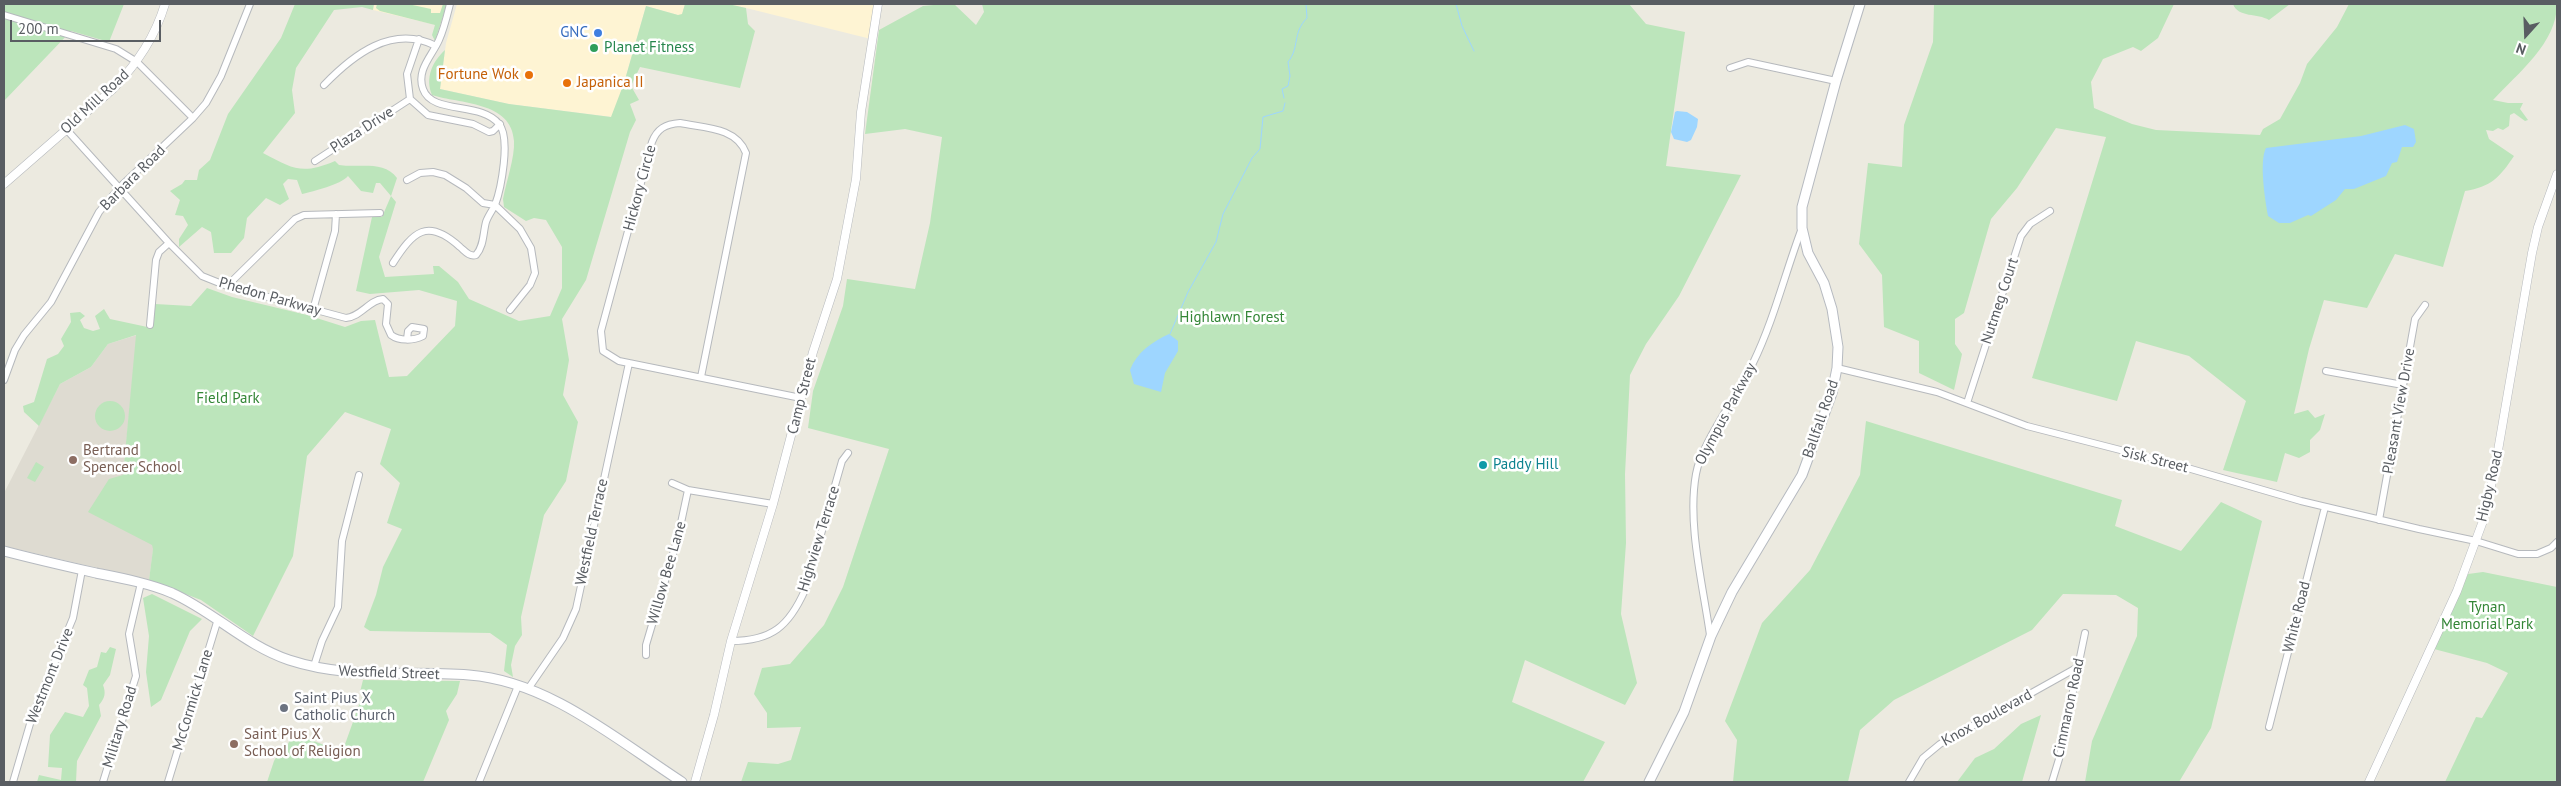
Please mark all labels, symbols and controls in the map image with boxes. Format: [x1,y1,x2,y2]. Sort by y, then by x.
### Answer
scale bar [12,10,164,42]
north arrow [2501,10,2551,60]
text: 200 m [18,19,59,38]
place label: GNC [560,24,588,42]
marker: GNC [592,27,604,39]
place label: Planet Fitness [604,39,694,57]
text: N [2513,39,2528,59]
marker: Planet Fitness [588,42,600,54]
street label: Old Mill Road [57,66,133,138]
place label: Fortune Wok [438,66,519,84]
marker: Fortune Wok [523,69,535,81]
place label: Japanica II [577,74,644,92]
marker: Japanica II [561,77,573,89]
street label: Plaza Drive [327,103,397,157]
street label: Barbara Road [97,142,169,214]
street label: Hickory Circle [620,143,660,233]
street label: Nutmeg Court [1978,256,2022,346]
street label: Phedon Parkway [217,274,323,320]
park label: Highlawn Forest [1179,309,1285,327]
street label: Pleasant View Drive [2379,347,2419,475]
street label: Camp Street [784,356,820,436]
street label: Olympus Parkway [1691,360,1761,468]
street label: Ballfall Road [1799,377,1843,461]
park label: Field Park [196,390,260,408]
place label: Bertrand Spencer School [83,442,181,477]
street label: Sisk Street [2120,443,2190,477]
street label: Higby Road [2473,448,2507,524]
marker: Bertrand Spencer School [67,454,79,466]
place label: Paddy Hill [1493,456,1558,474]
marker: Paddy Hill [1477,459,1489,471]
street label: Westfield Terrace [572,477,612,587]
street label: Highview Terrace [794,484,844,594]
street label: Willow Bee Lane [644,519,690,627]
street label: White Road [2279,579,2315,655]
park label: Tynan Memorial Park [2441,599,2533,634]
street label: Westmont Drive [23,625,77,727]
street label: McCormick Lane [169,647,217,753]
street label: Cimmaron Road [2050,656,2088,760]
street label: Westfield Street [338,662,440,684]
street label: Military Road [99,684,141,770]
street label: Knox Boulevard [1939,686,2035,750]
place label: Saint Pius X Catholic Church [294,690,395,725]
marker: Saint Pius X Catholic Church [278,702,290,714]
place label: Saint Pius X School of Religion [244,726,361,761]
marker: Saint Pius X School of Religion [228,738,240,750]

